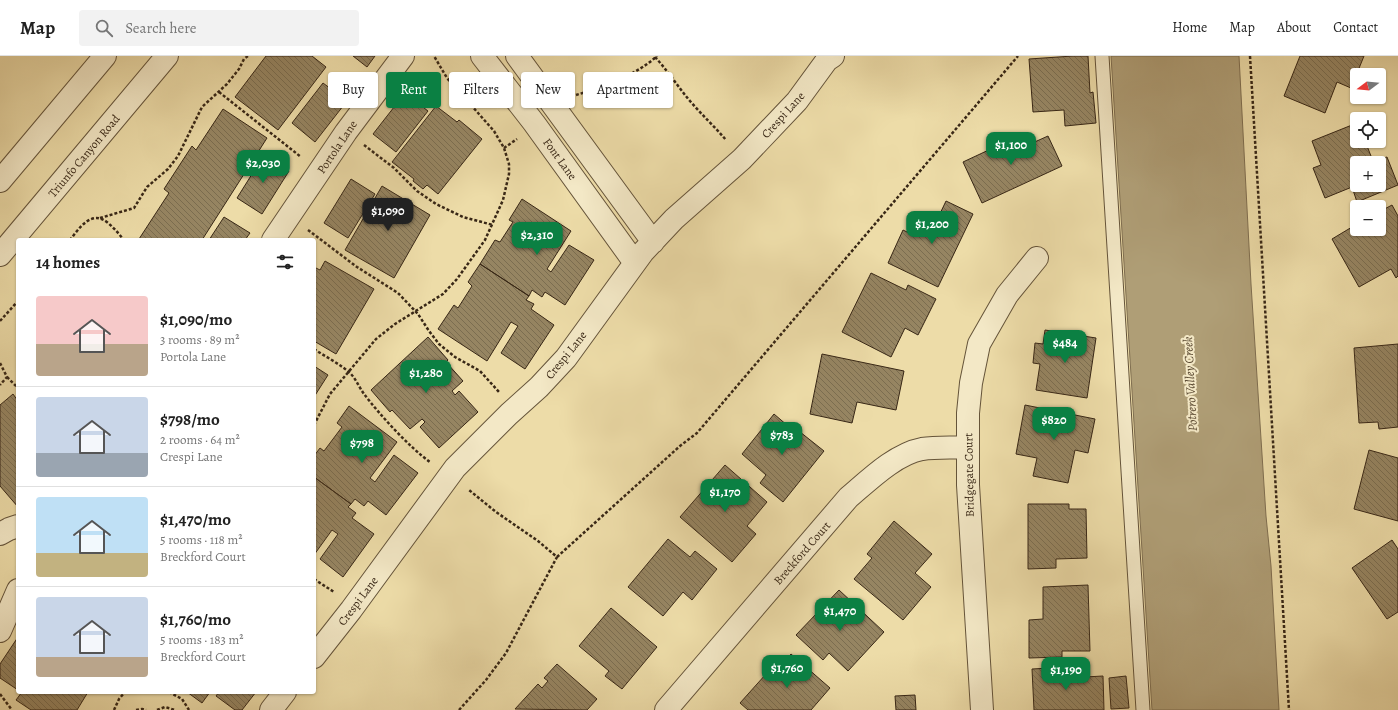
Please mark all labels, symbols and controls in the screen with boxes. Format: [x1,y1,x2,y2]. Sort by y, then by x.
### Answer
search box [79,10,359,46]
text: Map [20,15,55,41]
icon: search [93,17,115,39]
text: Search here [125,18,197,38]
text: Home [1172,18,1207,37]
text: Map [1229,18,1255,37]
text: About [1277,18,1311,37]
text: Contact [1333,18,1378,37]
north arrow [1350,68,1386,104]
map controls [1350,68,1386,236]
chip: Buy [328,72,378,108]
chip: Rent [386,72,441,108]
chip: Filters [449,72,513,108]
chip: New [521,72,575,108]
chip: Apartment [583,72,673,108]
street label: Crespi Lane [758,88,808,142]
street label: Triunfo Canyon Road [44,111,124,201]
button: locate [1350,112,1386,148]
street label: Portola Lane [313,117,361,177]
pin: $1,100 [978,132,1044,166]
street label: Font Lane [539,135,581,183]
text: $1,100 [995,136,1027,153]
pin: $2,030 [230,150,296,184]
text: $2,030 [246,154,280,171]
button: + [1350,156,1386,192]
pin: $1,090 [355,198,421,232]
button: − [1350,200,1386,236]
text: $1,090 [371,202,405,219]
pin: $1,200 [899,211,965,245]
text: $1,200 [915,215,949,232]
pin: $2,310 [504,222,570,256]
text: $2,310 [521,226,553,243]
text: 14 homes [36,251,100,274]
icon: filters [274,251,296,273]
text: $1,090/mo [160,308,232,331]
icon: home [68,312,116,360]
street label: Crespi Lane [542,328,590,382]
pin: $484 [1041,330,1089,364]
text: 3 rooms · 89 m² [160,331,239,348]
text: $484 [1053,334,1077,351]
water label: Potrero Valley Creek [1179,336,1201,432]
text: Portola Lane [160,348,226,365]
pin: $1,280 [393,360,459,394]
text: $1,280 [409,364,443,381]
pin: $820 [1030,407,1078,441]
text: $798/mo [160,408,220,431]
text: $820 [1041,411,1067,428]
icon: home [68,413,116,461]
pin: $783 [758,422,806,456]
text: $783 [770,426,794,443]
pin: $798 [338,430,386,464]
text: 2 rooms · 64 m² [160,431,240,448]
street label: Bridgegate Court [960,433,978,517]
text: $798 [350,434,374,451]
text: Crespi Lane [160,448,222,465]
pin: $1,170 [692,479,758,513]
text: $1,170 [710,483,740,500]
text: $1,470/mo [160,508,231,531]
icon: home [68,513,116,561]
street label: Breckford Court [770,518,834,588]
text: 5 rooms · 118 m² [160,531,243,548]
text: Breckford Court [160,548,246,565]
street label: Crespi Lane [334,573,382,629]
pin: $1,470 [807,598,873,632]
text: $1,470 [824,602,856,619]
text: $1,760/mo [160,608,231,631]
icon: home [68,613,116,661]
text: 5 rooms · 183 m² [160,631,244,648]
text: Breckford Court [160,648,246,665]
pin: $1,760 [754,655,820,689]
pin: $1,190 [1033,657,1099,691]
text: $1,760 [771,659,803,676]
text: $1,190 [1050,661,1082,678]

